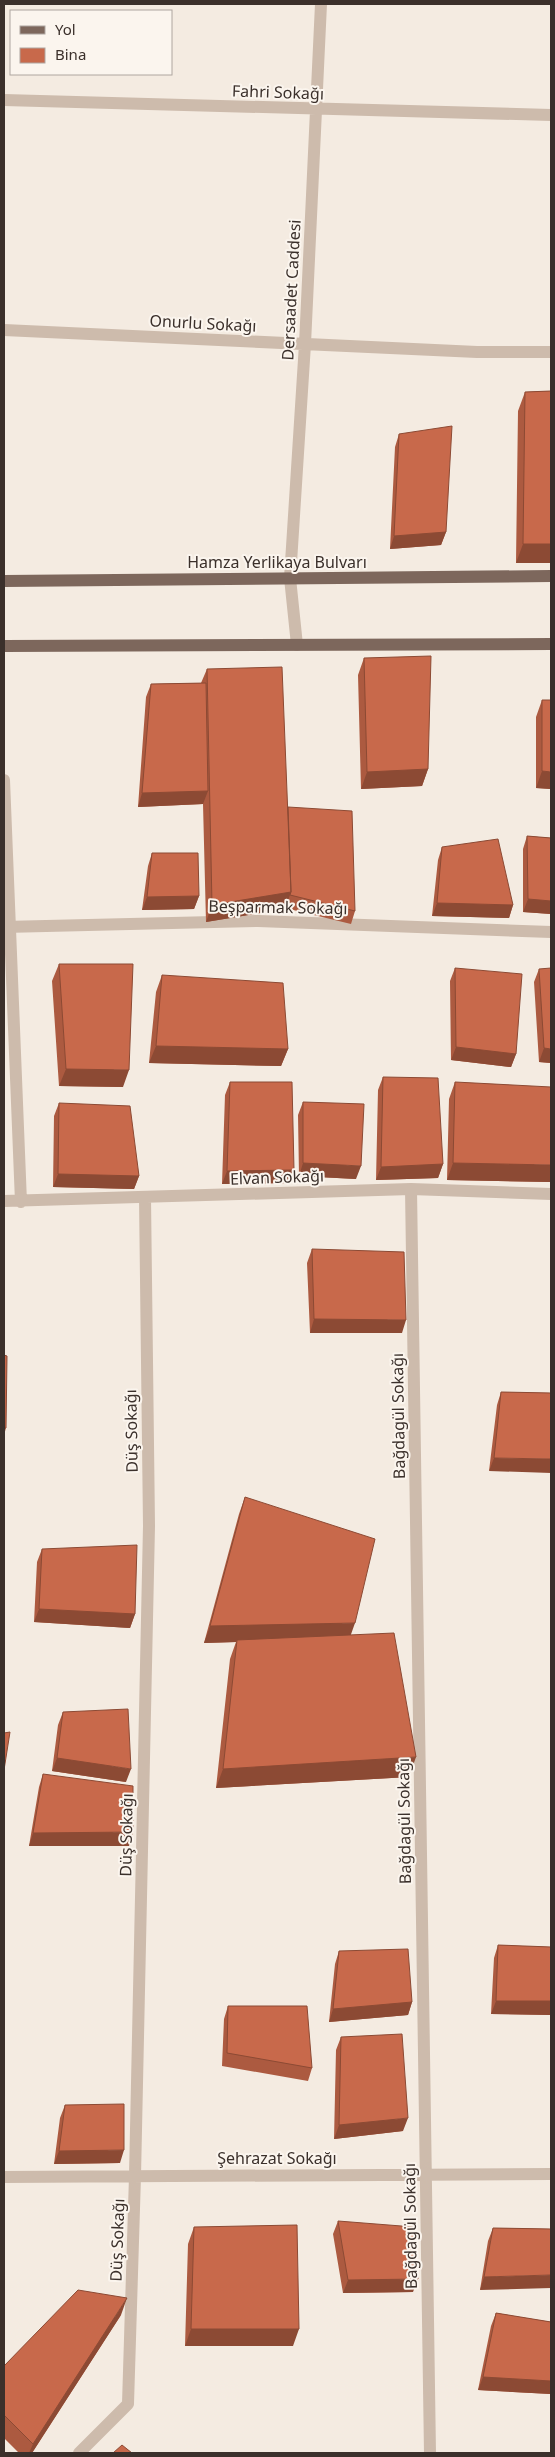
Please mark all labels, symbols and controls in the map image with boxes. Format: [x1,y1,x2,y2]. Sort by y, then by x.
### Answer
legend [10,10,172,75]
text: Yol [55,19,76,39]
text: Bina [55,44,86,64]
street label: Fahri Sokağı [232,79,324,105]
street label: Dersaadet Caddesi [276,219,306,361]
street label: Onurlu Sokağı [149,309,257,337]
street label: Hamza Yerlikaya Bulvarı [187,551,367,573]
street label: Beşparmak Sokağı [208,895,348,919]
street label: Elvan Sokağı [230,1164,324,1190]
street label: Bağdagül Sokağı [386,1353,410,1479]
street label: Düş Sokağı [119,1389,143,1473]
street label: Bağdagül Sokağı [392,1758,416,1884]
street label: Düş Sokağı [114,1793,138,1877]
street label: Şehrazat Sokağı [217,2147,337,2169]
street label: Bağdagül Sokağı [398,2163,422,2289]
street label: Düş Sokağı [105,2198,129,2282]

